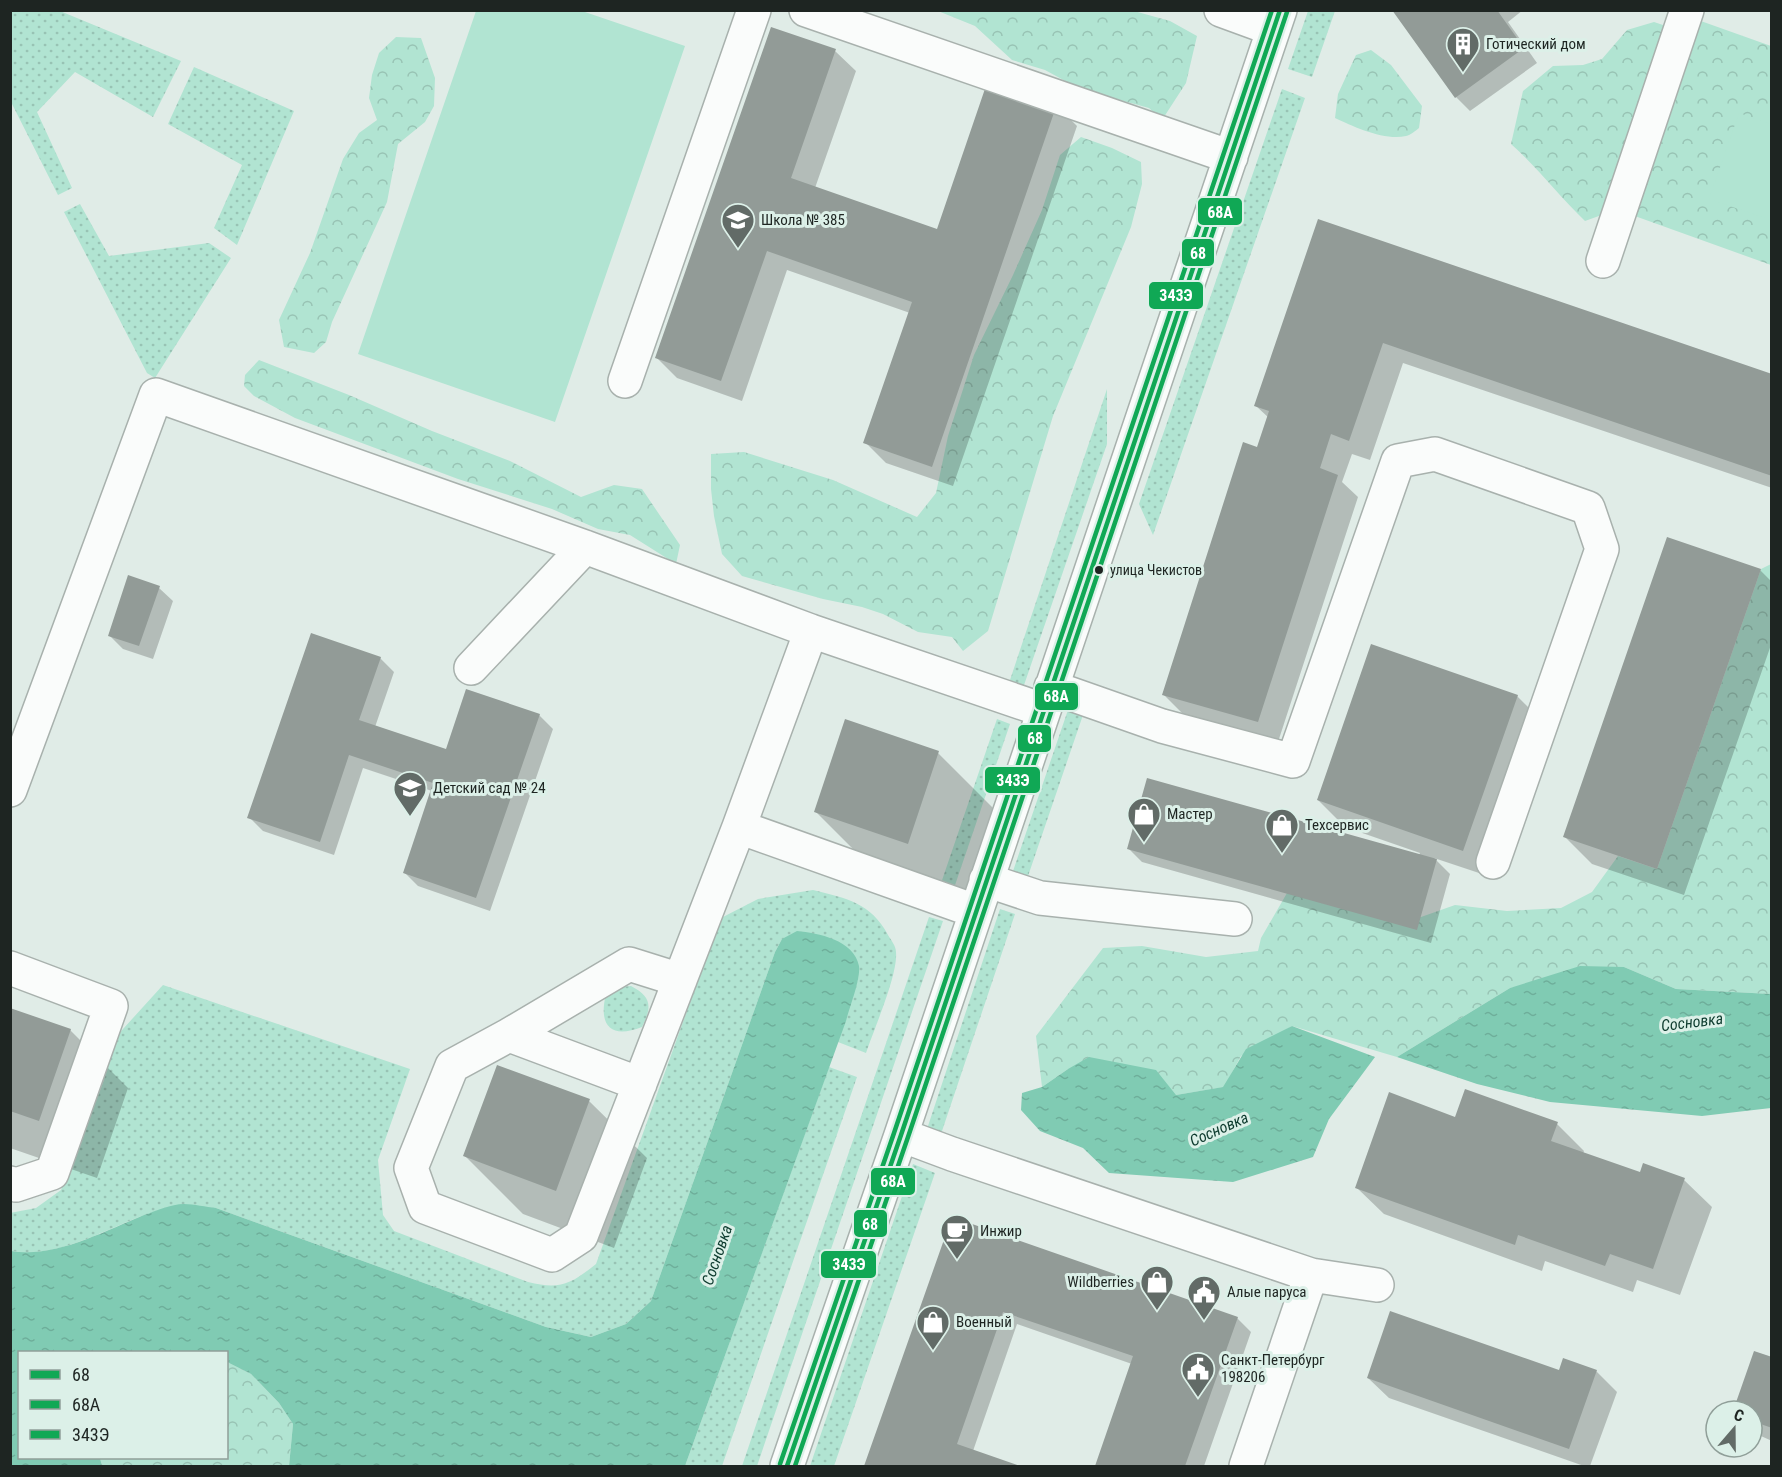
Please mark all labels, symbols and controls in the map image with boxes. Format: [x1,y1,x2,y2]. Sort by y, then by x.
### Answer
building icon: Готический дом [1445,26,1481,73]
place label: Готический дом [1486,35,1586,53]
line badge: 68А [1197,197,1243,226]
school or university icon: Школа № 385 [720,202,756,249]
text: 68А [1207,203,1233,222]
place label: Школа № 385 [761,211,845,229]
line badge: 68 [1181,238,1215,267]
text: 68 [1190,244,1206,263]
line badge: 343Э [1148,281,1204,310]
text: 343Э [1159,286,1193,305]
place label: улица Чекистов [1110,562,1202,578]
marker: улица Чекистов [1093,564,1105,576]
line badge: 68А [1034,682,1079,711]
text: 68А [1043,687,1069,706]
line badge: 68 [1017,724,1052,753]
text: 68 [1027,729,1043,748]
line badge: 343Э [984,766,1041,794]
school or university icon: Детский сад № 24 [392,770,428,817]
text: 343Э [996,771,1030,790]
place label: Детский сад № 24 [433,779,546,797]
shop icon: Мастер [1126,796,1162,843]
place label: Мастер [1167,805,1213,823]
shop icon: Техсервис [1264,807,1300,854]
place label: Техсервис [1305,816,1369,834]
water label: Сосновка [1660,1009,1724,1035]
water label: Сосновка [1187,1108,1251,1150]
line badge: 68А [870,1167,916,1196]
text: 68А [880,1172,906,1191]
line badge: 68 [853,1209,888,1238]
cafe icon: Инжир [939,1213,975,1260]
text: 68 [862,1215,878,1234]
place label: Инжир [980,1222,1022,1240]
water label: Сосновка [698,1223,736,1287]
line badge: 343Э [820,1250,877,1279]
text: 343Э [832,1255,866,1274]
shop icon: Wildberries [1139,1264,1175,1311]
place label: Wildberries [1067,1273,1134,1291]
public building icon: Алые паруса [1186,1274,1222,1321]
place label: Алые паруса [1227,1283,1307,1301]
shop icon: Военный [915,1304,951,1351]
place label: Военный [956,1313,1012,1331]
legend [18,1351,228,1459]
public building icon: Санкт-Петербург 198206 [1180,1351,1216,1398]
place label: Санкт-Петербург 198206 [1221,1351,1325,1386]
text: 68 [72,1364,90,1385]
text: 68А [72,1394,101,1415]
north arrow [1704,1399,1764,1459]
text: С [1731,1405,1746,1426]
text: 343Э [72,1424,109,1445]

